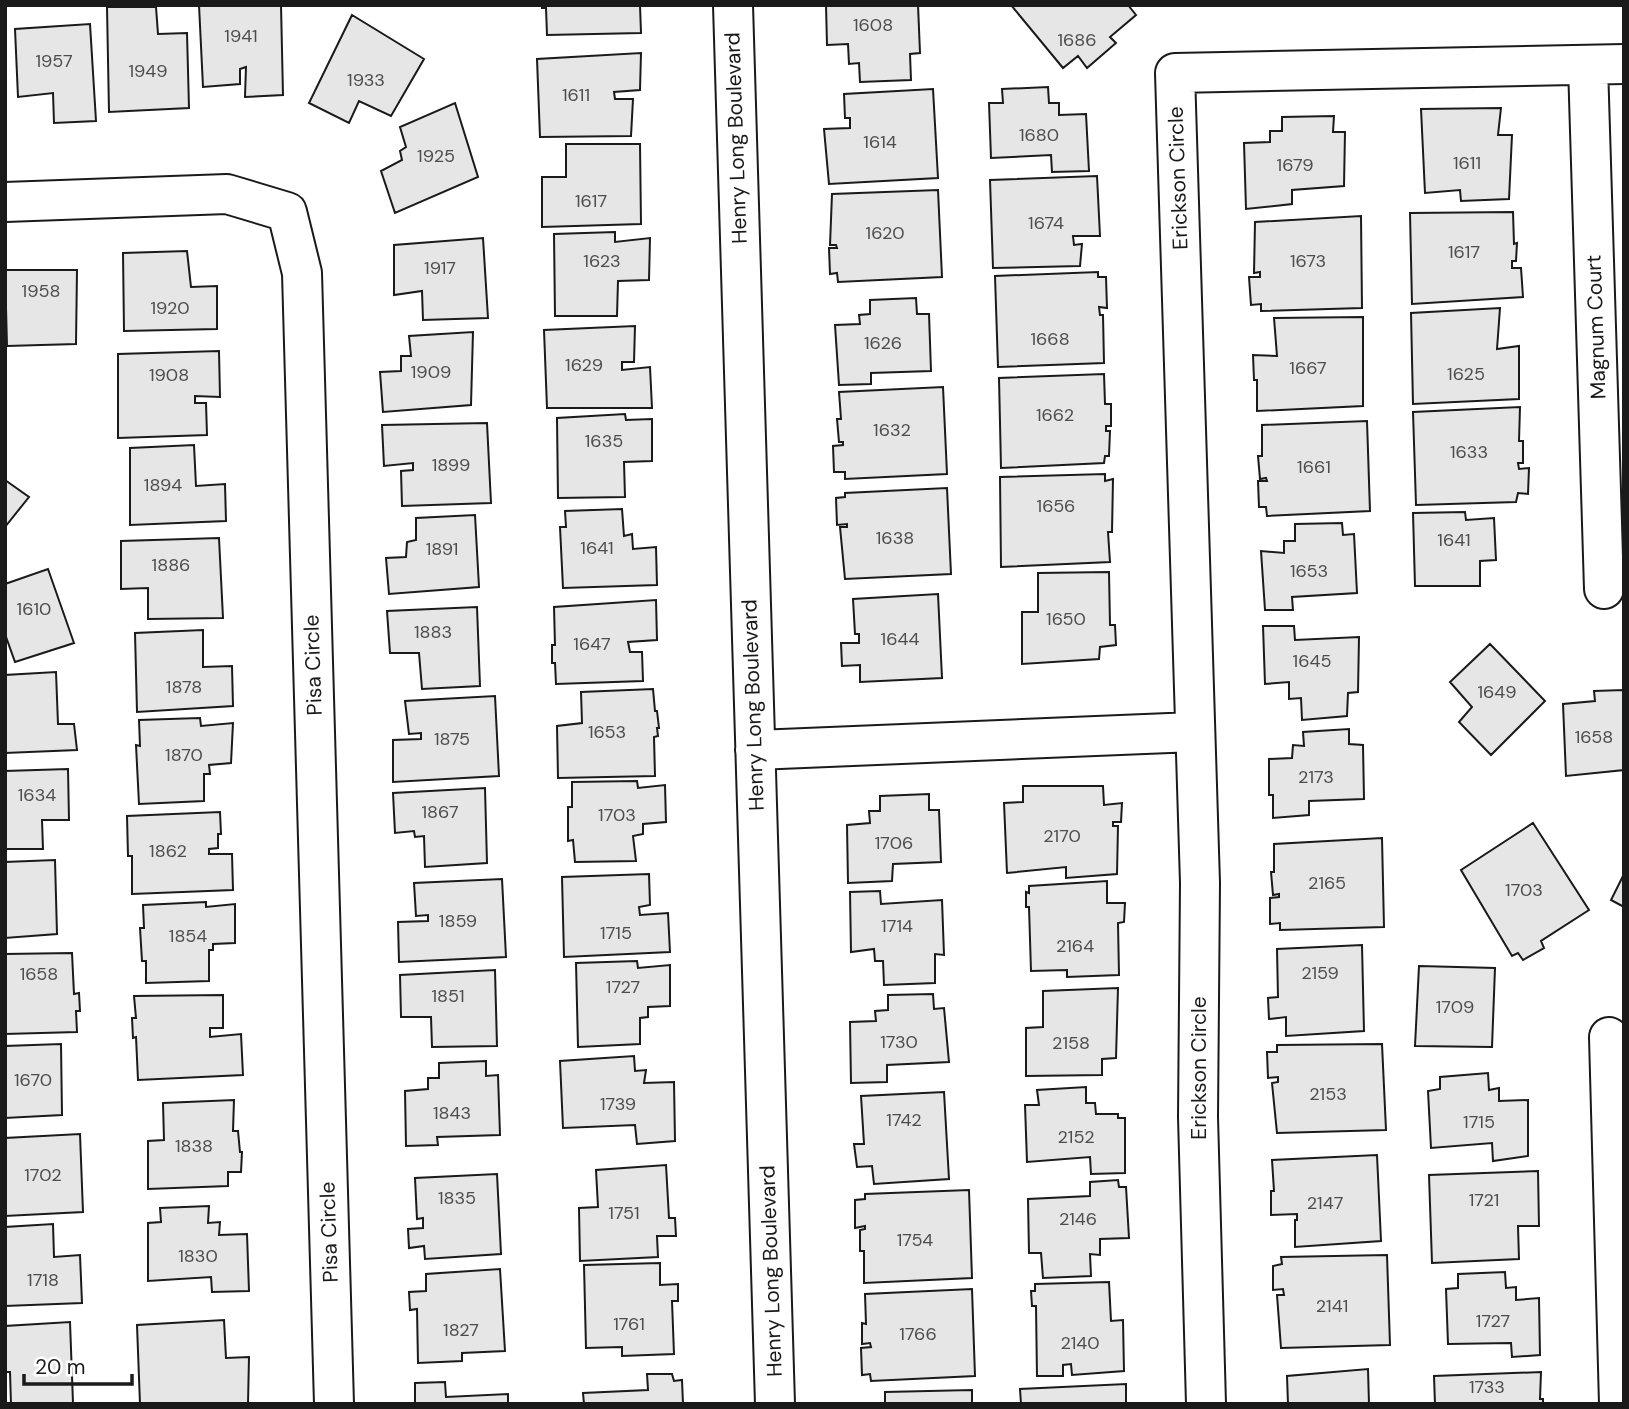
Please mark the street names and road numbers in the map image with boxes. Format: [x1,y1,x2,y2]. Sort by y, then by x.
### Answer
street label: Henry Long Boulevard [718,32,754,244]
street label: Erickson Circle [1162,106,1194,250]
street label: Magnum Court [1579,254,1613,400]
street label: Henry Long Boulevard [735,599,771,811]
street label: Pisa Circle [297,614,329,716]
street label: Erickson Circle [1185,996,1213,1140]
street label: Henry Long Boulevard [753,1165,789,1377]
street label: Pisa Circle [313,1181,345,1283]

